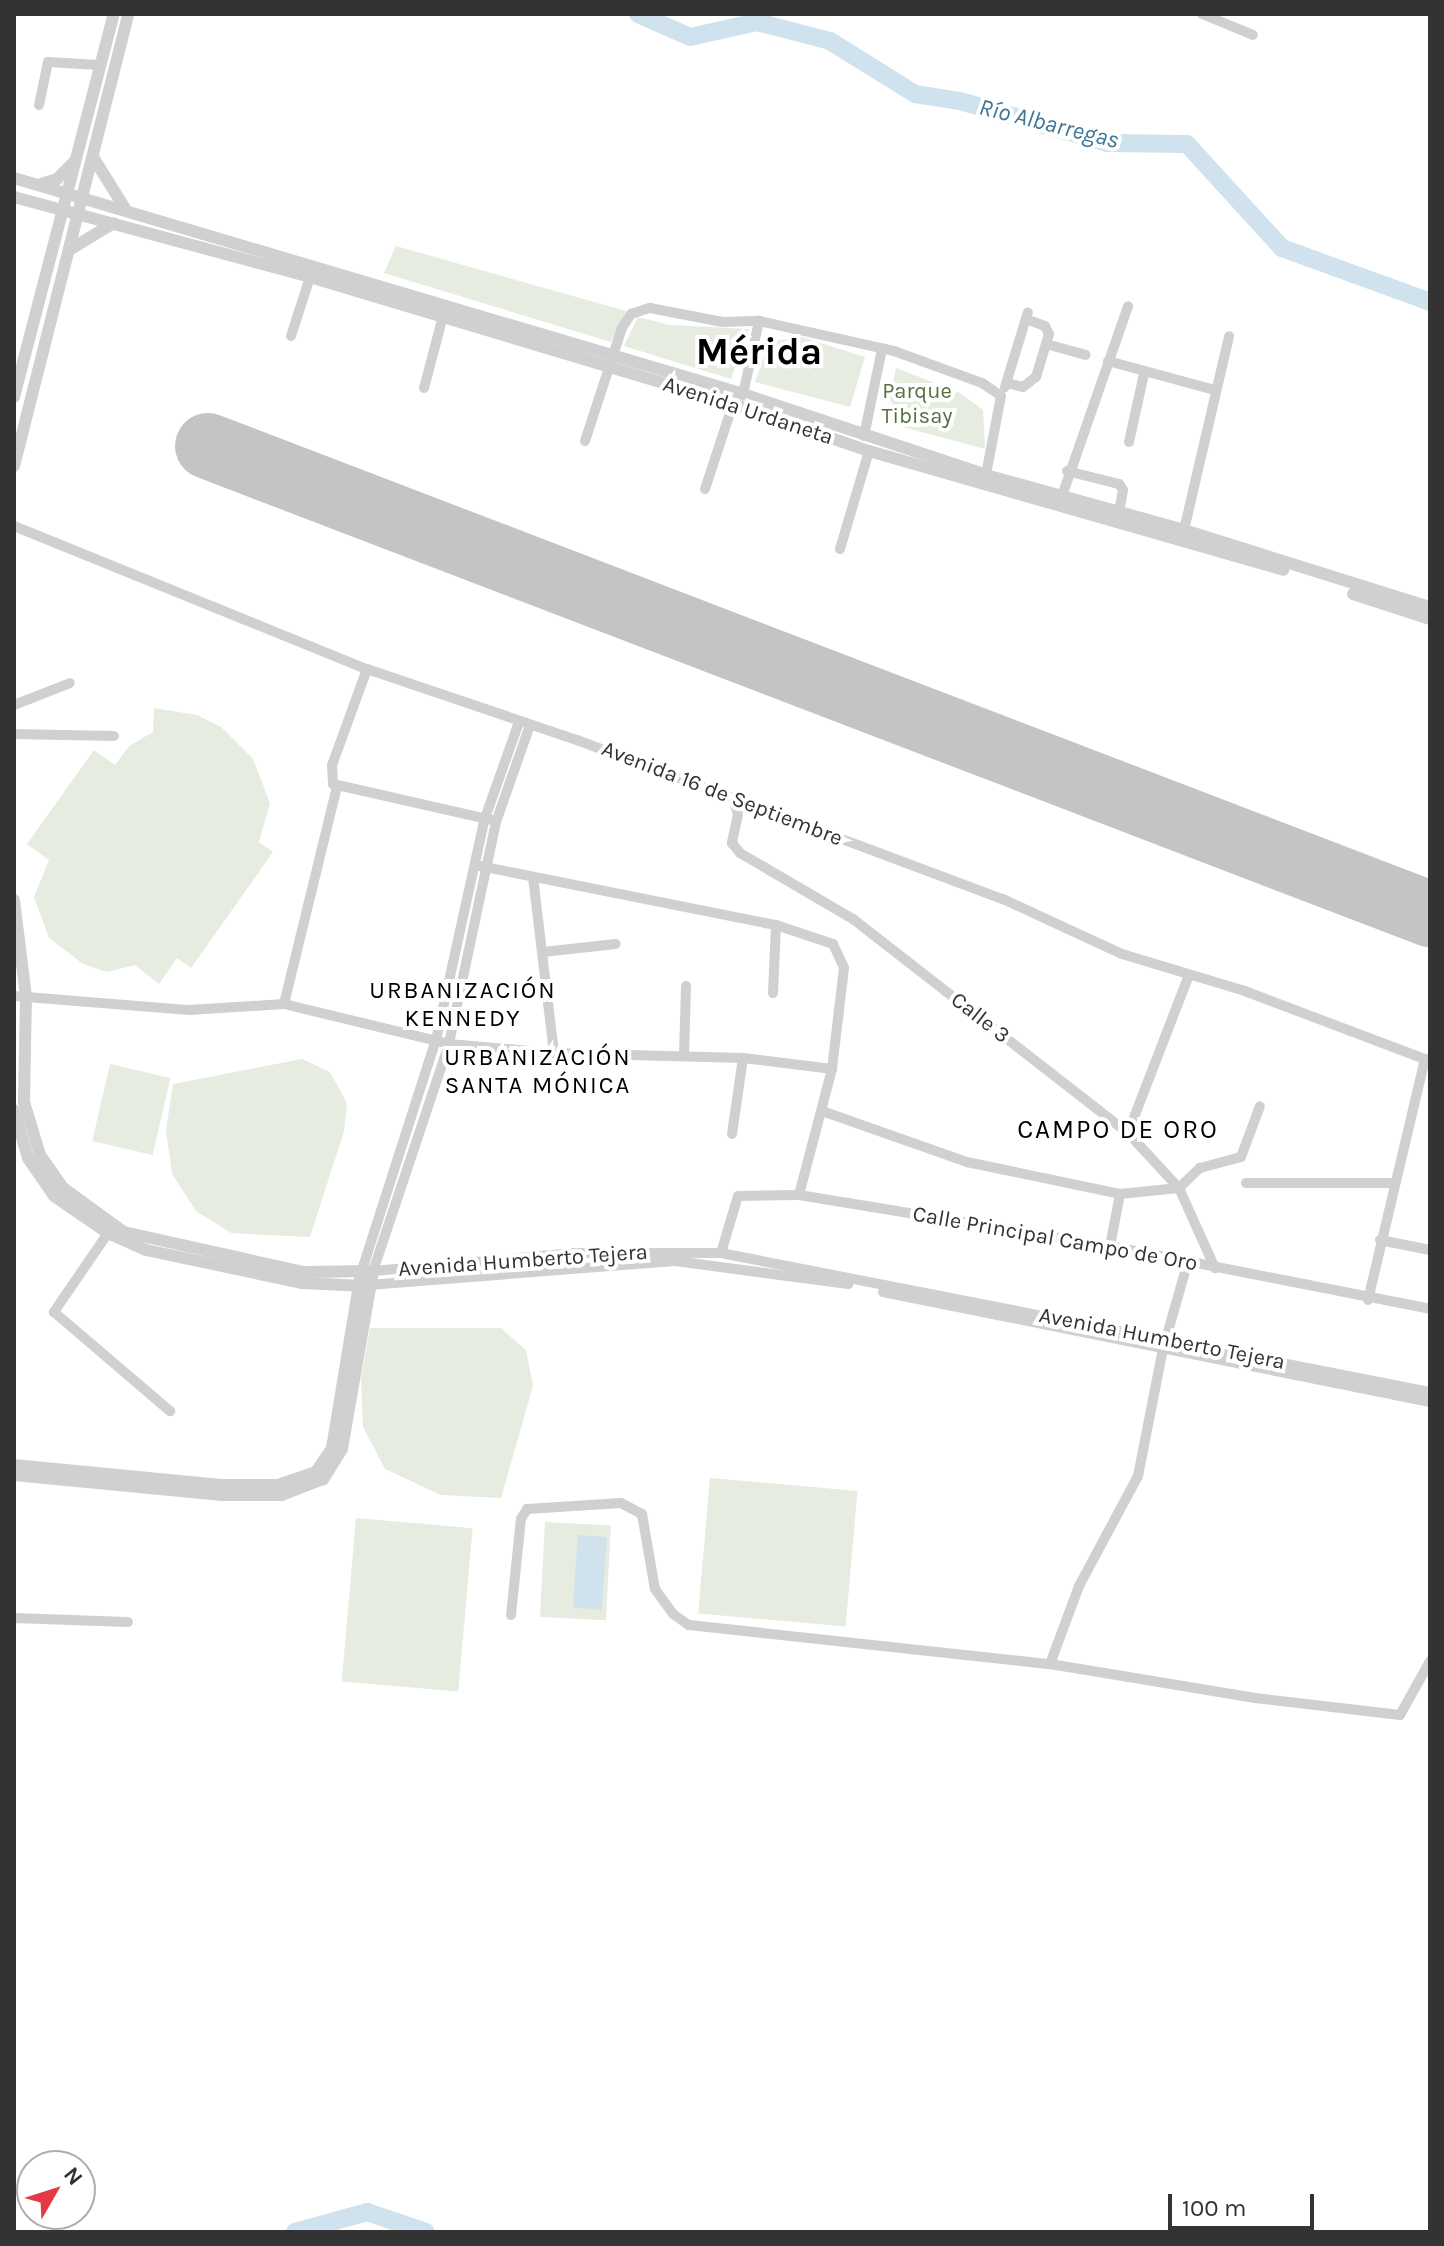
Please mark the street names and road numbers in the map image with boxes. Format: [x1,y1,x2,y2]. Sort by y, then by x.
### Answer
street label: Avenida Urdaneta [660,371,836,451]
street label: Avenida 16 de Septiembre [598,736,846,852]
street label: Calle 3 [945,987,1015,1049]
street label: Calle Principal Campo de Oro [911,1201,1199,1277]
street label: Avenida Humberto Tejera [397,1239,649,1283]
street label: Avenida Humberto Tejera [1037,1302,1287,1376]

